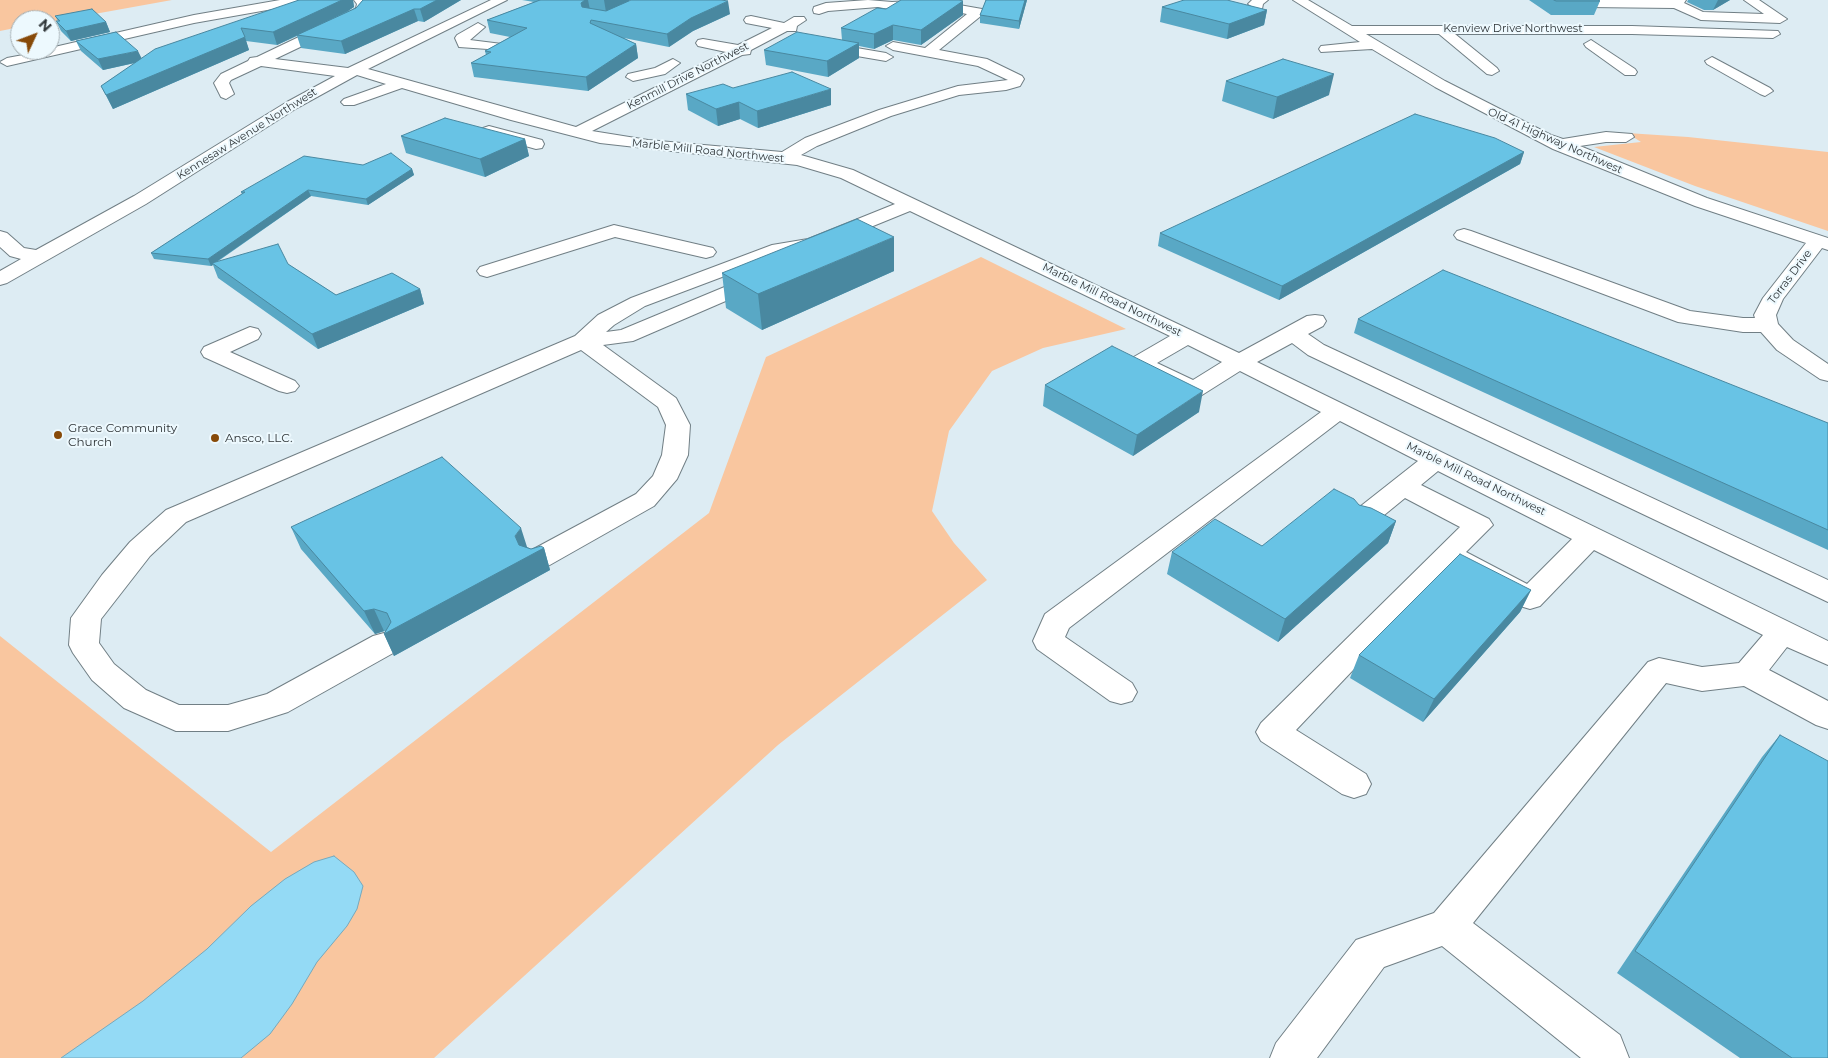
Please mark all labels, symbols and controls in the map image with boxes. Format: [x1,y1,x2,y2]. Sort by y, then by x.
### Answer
north arrow [10,10,60,60]
text: N [35,15,56,36]
street label: Kenview Drive Northwest [1443,22,1583,36]
street label: Kenmill Drive Northwest [625,39,751,113]
street label: Kennesaw Avenue Northwest [175,85,319,183]
street label: Old 41 Highway Northwest [1486,105,1624,177]
street label: Marble Mill Road Northwest [631,136,785,166]
street label: Torras Drive [1765,247,1815,307]
street label: Marble Mill Road Northwest [1040,260,1184,340]
place label: Grace Community Church [68,421,177,449]
marker: Grace Community Church [52,429,64,441]
place label: Ansco, LLC. [225,431,292,445]
marker: Ansco, LLC. [209,432,221,444]
street label: Marble Mill Road Northwest [1404,439,1548,519]

